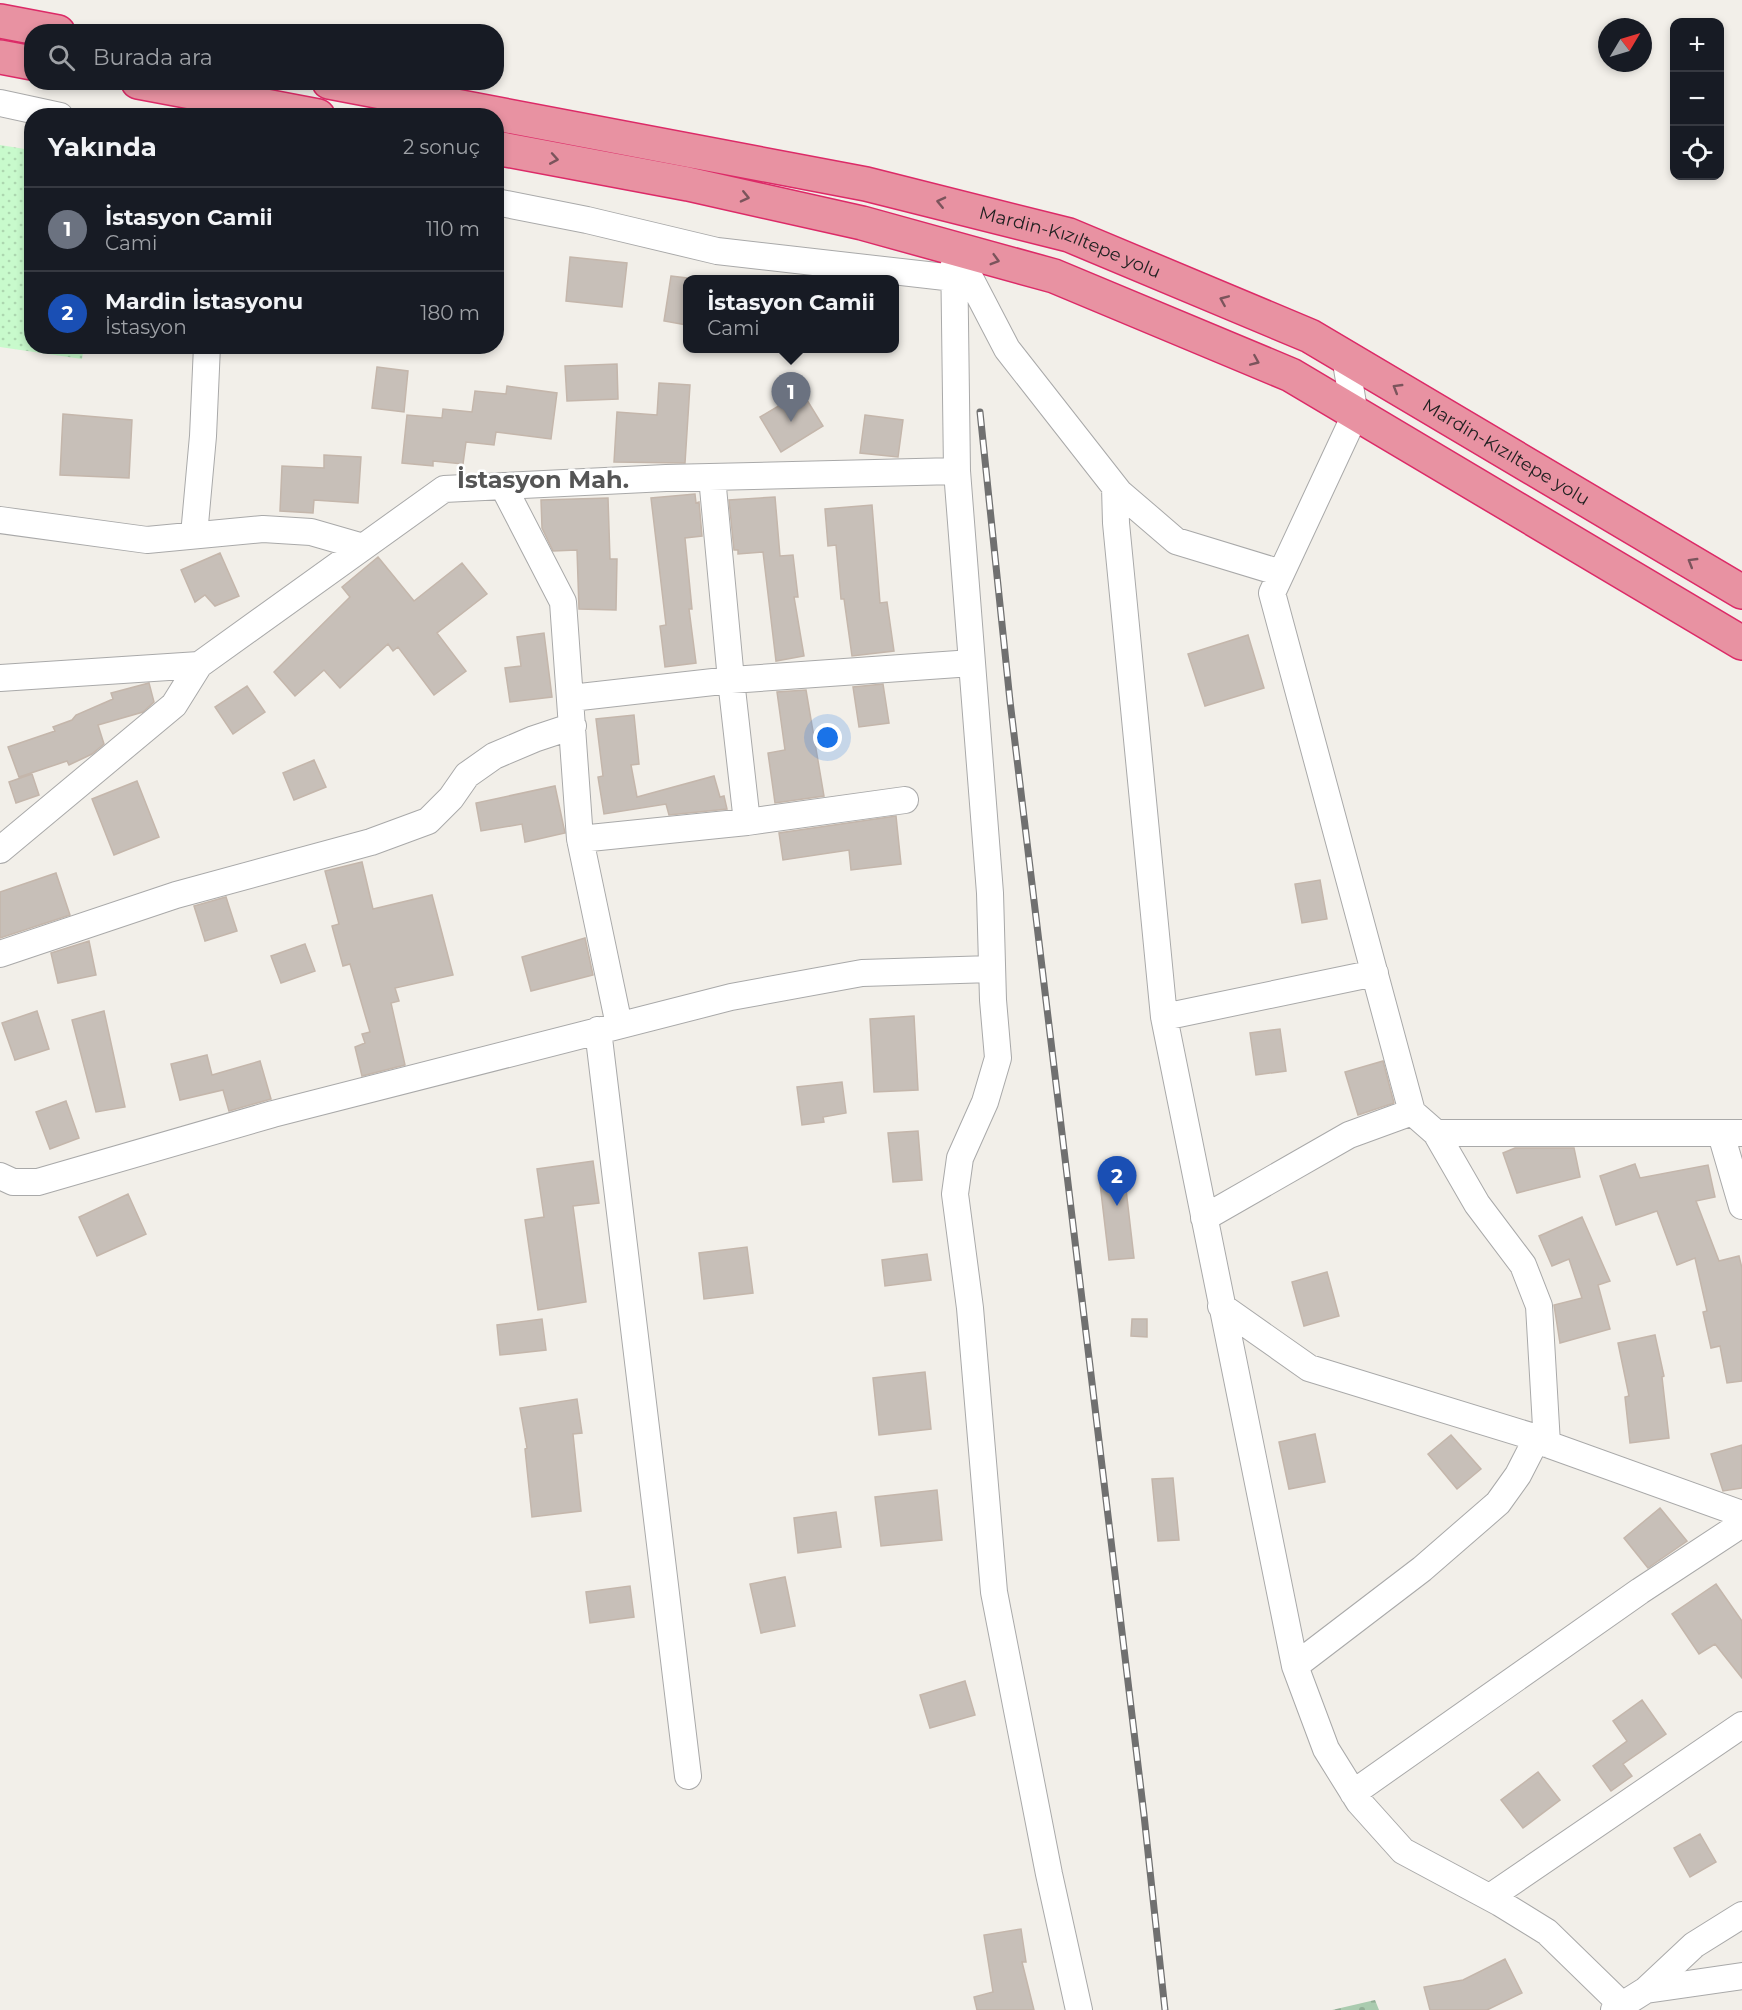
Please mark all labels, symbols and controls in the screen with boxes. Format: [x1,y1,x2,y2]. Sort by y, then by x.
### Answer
north arrow [1598,18,1652,72]
map controls [1670,18,1724,180]
button: + [1670,18,1724,72]
search box [24,24,504,90]
icon: search [45,41,78,74]
text: Burada ara [93,44,213,71]
button: − [1670,72,1724,126]
button: locate [1670,126,1724,180]
text: Yakında [48,131,157,163]
text: 2 sonuç [403,135,480,159]
one-way arrow [549,152,559,165]
one-way arrow [740,189,750,202]
one-way arrow [936,196,946,209]
street label: Mardin-Kızıltepe yolu [977,202,1164,283]
text: İstasyon Camii [105,204,273,231]
text: 1 [64,217,71,241]
text: 110 m [426,217,480,241]
text: Cami [105,231,157,255]
one-way arrow [990,252,1000,265]
popup [683,275,899,353]
text: Mardin İstasyonu [105,288,303,315]
text: İstasyon Camii [707,289,875,316]
one-way arrow [1219,295,1230,307]
text: 2 [62,301,73,325]
text: 180 m [420,301,480,325]
text: İstasyon [105,315,187,339]
text: Cami [707,316,760,340]
one-way arrow [1249,354,1260,366]
pin: 1 [772,372,810,422]
one-way arrow [1393,384,1403,395]
street label: Mardin-Kızıltepe yolu [1418,394,1594,510]
district label: İstasyon Mah. [457,465,629,494]
one-way arrow [1688,558,1698,569]
your location [813,723,842,752]
pin: 2 [1098,1156,1136,1206]

